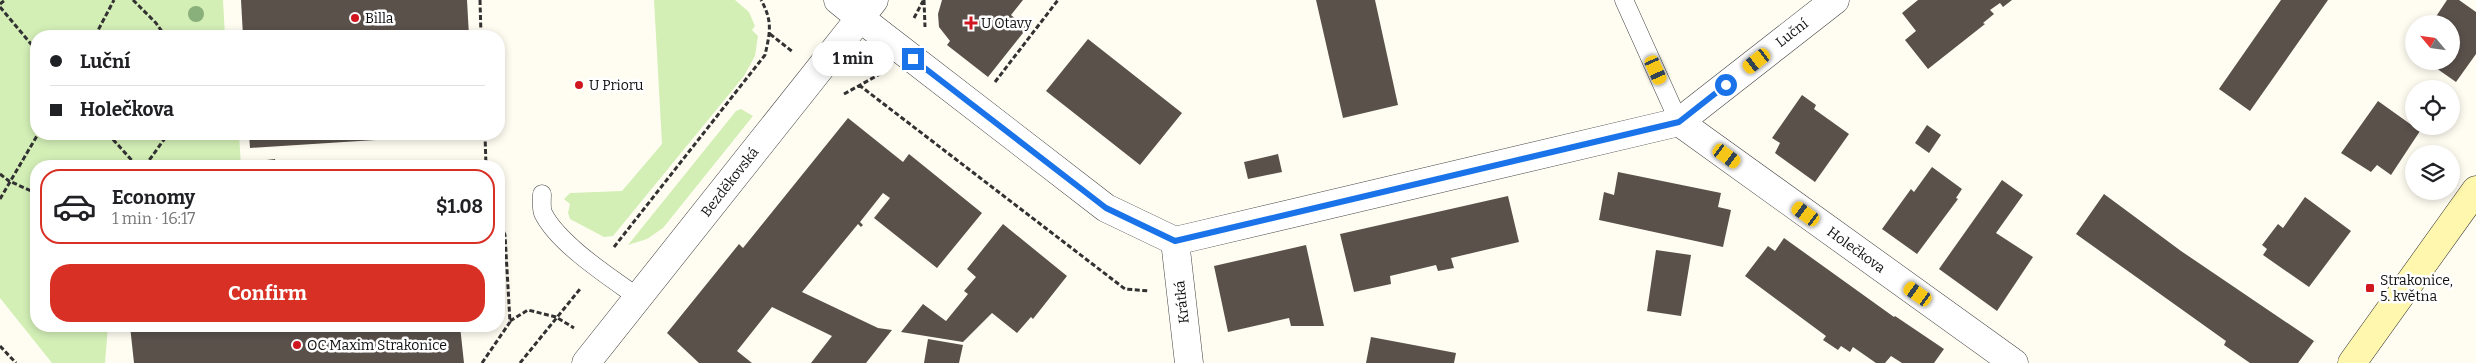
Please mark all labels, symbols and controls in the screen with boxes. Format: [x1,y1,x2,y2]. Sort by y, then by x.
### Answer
place label: Billa [365,10,394,27]
marker: Billa [349,12,361,24]
place label: U Otavy [981,15,1033,32]
street label: Luční [1772,15,1812,51]
north arrow [2405,15,2460,70]
map controls [2405,15,2460,200]
marker: U Otavy [965,17,977,29]
callout: 1 min [813,42,896,76]
car [1740,46,1773,76]
route end [902,48,924,70]
text: 1 min [833,49,873,68]
text: Luční [80,50,130,73]
car [1643,53,1668,87]
route start [1715,74,1737,96]
place label: U Prioru [589,77,644,94]
marker: U Prioru [573,79,585,91]
button: locate [2405,80,2460,135]
text: Holečkova [80,98,174,121]
car [1710,141,1743,171]
street label: Bezděkovská [698,144,763,220]
button: layers [2405,145,2460,200]
icon: car [52,184,97,229]
text: Economy [112,186,195,209]
text: $1.08 [436,195,483,218]
car [1789,199,1822,229]
text: 1 min · 16:17 [112,209,195,228]
street label: Holečkova [1824,223,1889,277]
button: Confirm [50,264,485,322]
place label: Strakonice, 5. května [2380,272,2453,305]
street label: Krátká [1171,279,1193,324]
car [1901,279,1934,309]
marker: Strakonice, 5. května [2364,282,2376,294]
place label: OC Maxim Strakonice [307,337,447,354]
marker: OC Maxim Strakonice [291,339,303,351]

